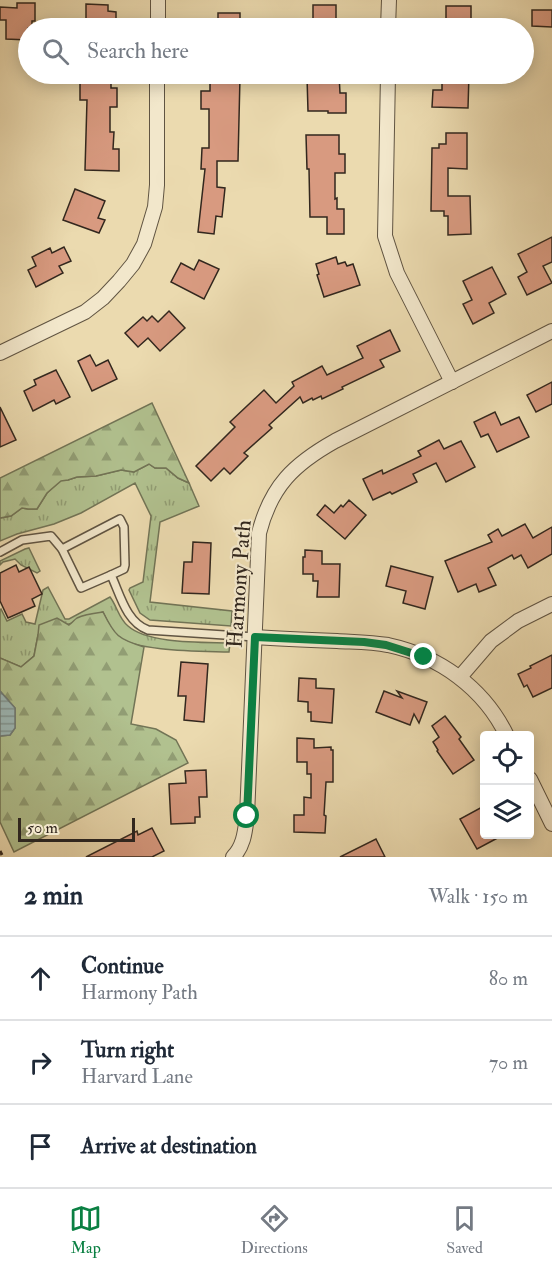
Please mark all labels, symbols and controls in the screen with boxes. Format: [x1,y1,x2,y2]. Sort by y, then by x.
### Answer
search box [18,18,534,84]
icon: search [39,35,72,68]
text: Search here [87,37,189,65]
street label: Harmony Path [221,519,257,649]
route end [410,643,436,669]
map controls [480,731,534,839]
button: locate [480,731,534,785]
button: layers [480,785,534,839]
route start [233,802,259,828]
scale bar [18,815,135,842]
text: 50 m [27,818,58,838]
text: 2 min [24,880,83,912]
text: Walk · 150 m [428,884,528,909]
text: Continue [81,952,164,980]
icon: ahead [24,962,57,995]
text: 80 m [489,966,528,991]
text: Harmony Path [81,980,198,1005]
text: Turn right [81,1036,174,1064]
icon: right [24,1046,57,1079]
text: 70 m [489,1050,528,1075]
text: Harvard Lane [81,1064,193,1089]
icon: arrive [24,1130,57,1163]
text: Arrive at destination [81,1132,257,1160]
tab: Map [69,1202,102,1258]
tab: Directions [241,1202,308,1258]
tab: Saved [446,1202,483,1258]

